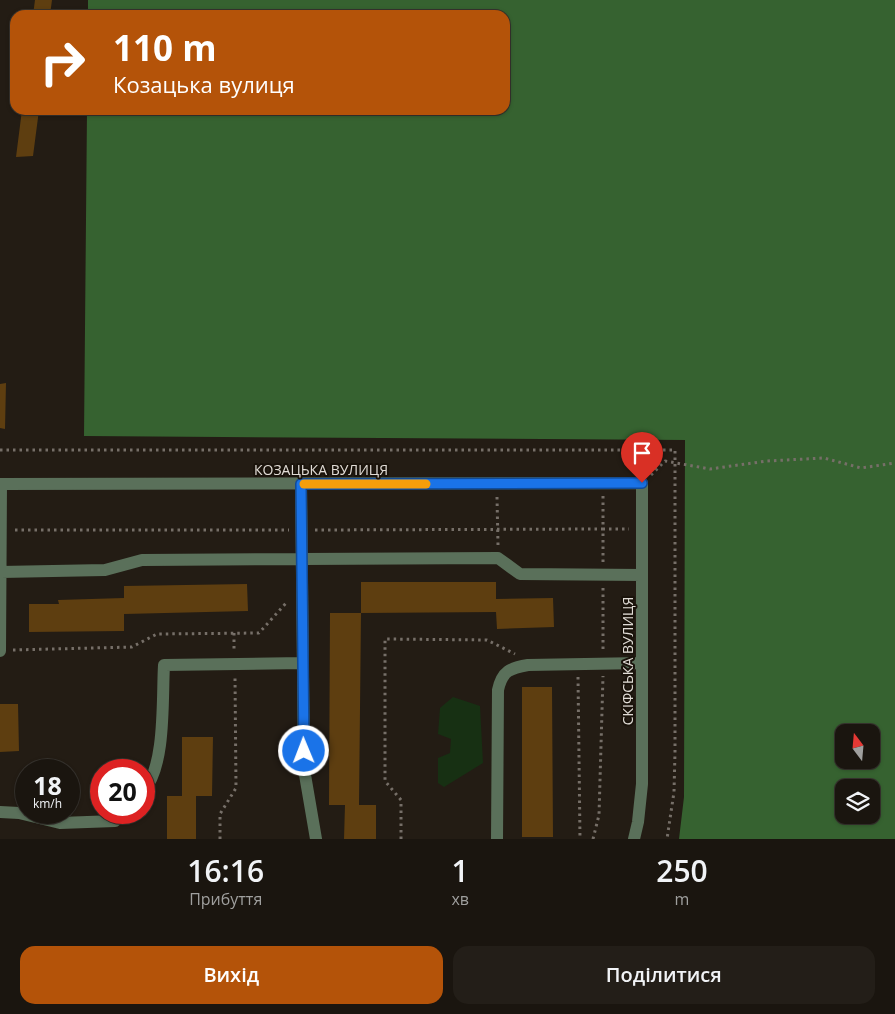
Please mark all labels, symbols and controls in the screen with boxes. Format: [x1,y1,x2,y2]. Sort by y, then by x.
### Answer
text: 110 m [113,24,217,71]
icon: right [30,30,95,95]
text: Козацька вулиця [113,69,295,99]
pin [621,432,663,483]
icon: arrive [628,439,656,467]
street label: КОЗАЦЬКА ВУЛИЦЯ [254,460,388,479]
street label: СКІФСЬКА ВУЛИЦЯ [618,597,637,725]
position arrow [277,724,329,776]
north arrow [835,724,880,769]
map controls [835,724,880,824]
speed limit sign: 20 [90,759,155,824]
text: 18 [33,768,62,802]
button: layers [835,779,880,824]
text: km/h [33,795,62,812]
text: 16:16 [187,850,264,891]
text: 1 [452,850,469,891]
text: 250 [656,850,708,891]
text: Прибуття [189,888,262,910]
text: хв [451,888,469,910]
text: m [675,888,689,910]
button: Вихід [20,946,443,1004]
button: Поділитися [453,946,875,1004]

